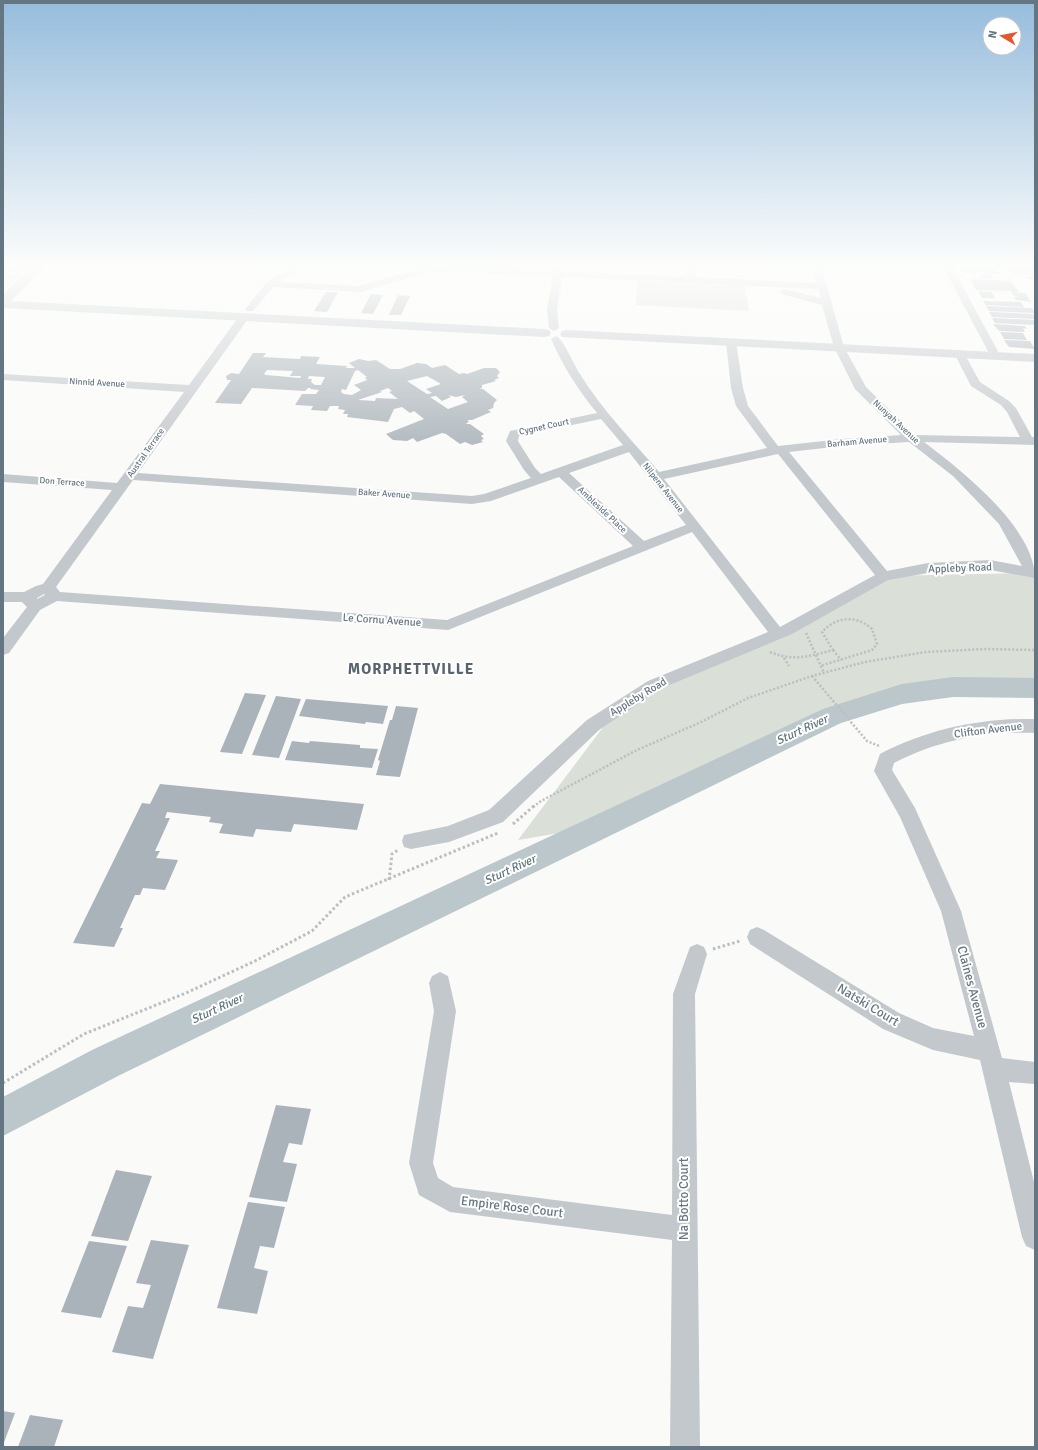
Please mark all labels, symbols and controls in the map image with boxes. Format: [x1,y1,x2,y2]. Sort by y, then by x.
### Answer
north arrow [982,16,1022,56]
text: N [986,29,1000,39]
street label: Ninnid Avenue [69,376,126,390]
street label: Nunyah Avenue [870,398,922,447]
street label: Cygnet Court [518,416,570,438]
street label: Austral Terrace [125,426,167,480]
street label: Barham Avenue [827,434,888,450]
street label: Nilpena Avenue [640,461,686,515]
street label: Don Terrace [39,475,85,489]
street label: Ambleside Place [575,484,629,536]
street label: Baker Avenue [358,487,411,501]
street label: Appleby Road [928,560,992,576]
street label: Le Cornu Avenue [342,611,422,629]
district label: MORPHETTVILLE [348,660,474,678]
street label: Appleby Road [607,675,669,719]
water label: Sturt River [774,711,832,748]
street label: Clifton Avenue [953,719,1023,741]
water label: Sturt River [482,851,540,888]
street label: Claines Avenue [953,944,991,1030]
street label: Natski Court [834,980,902,1030]
water label: Sturt River [189,990,247,1027]
street label: Na Botto Court [676,1157,692,1240]
street label: Empire Rose Court [460,1193,564,1221]

